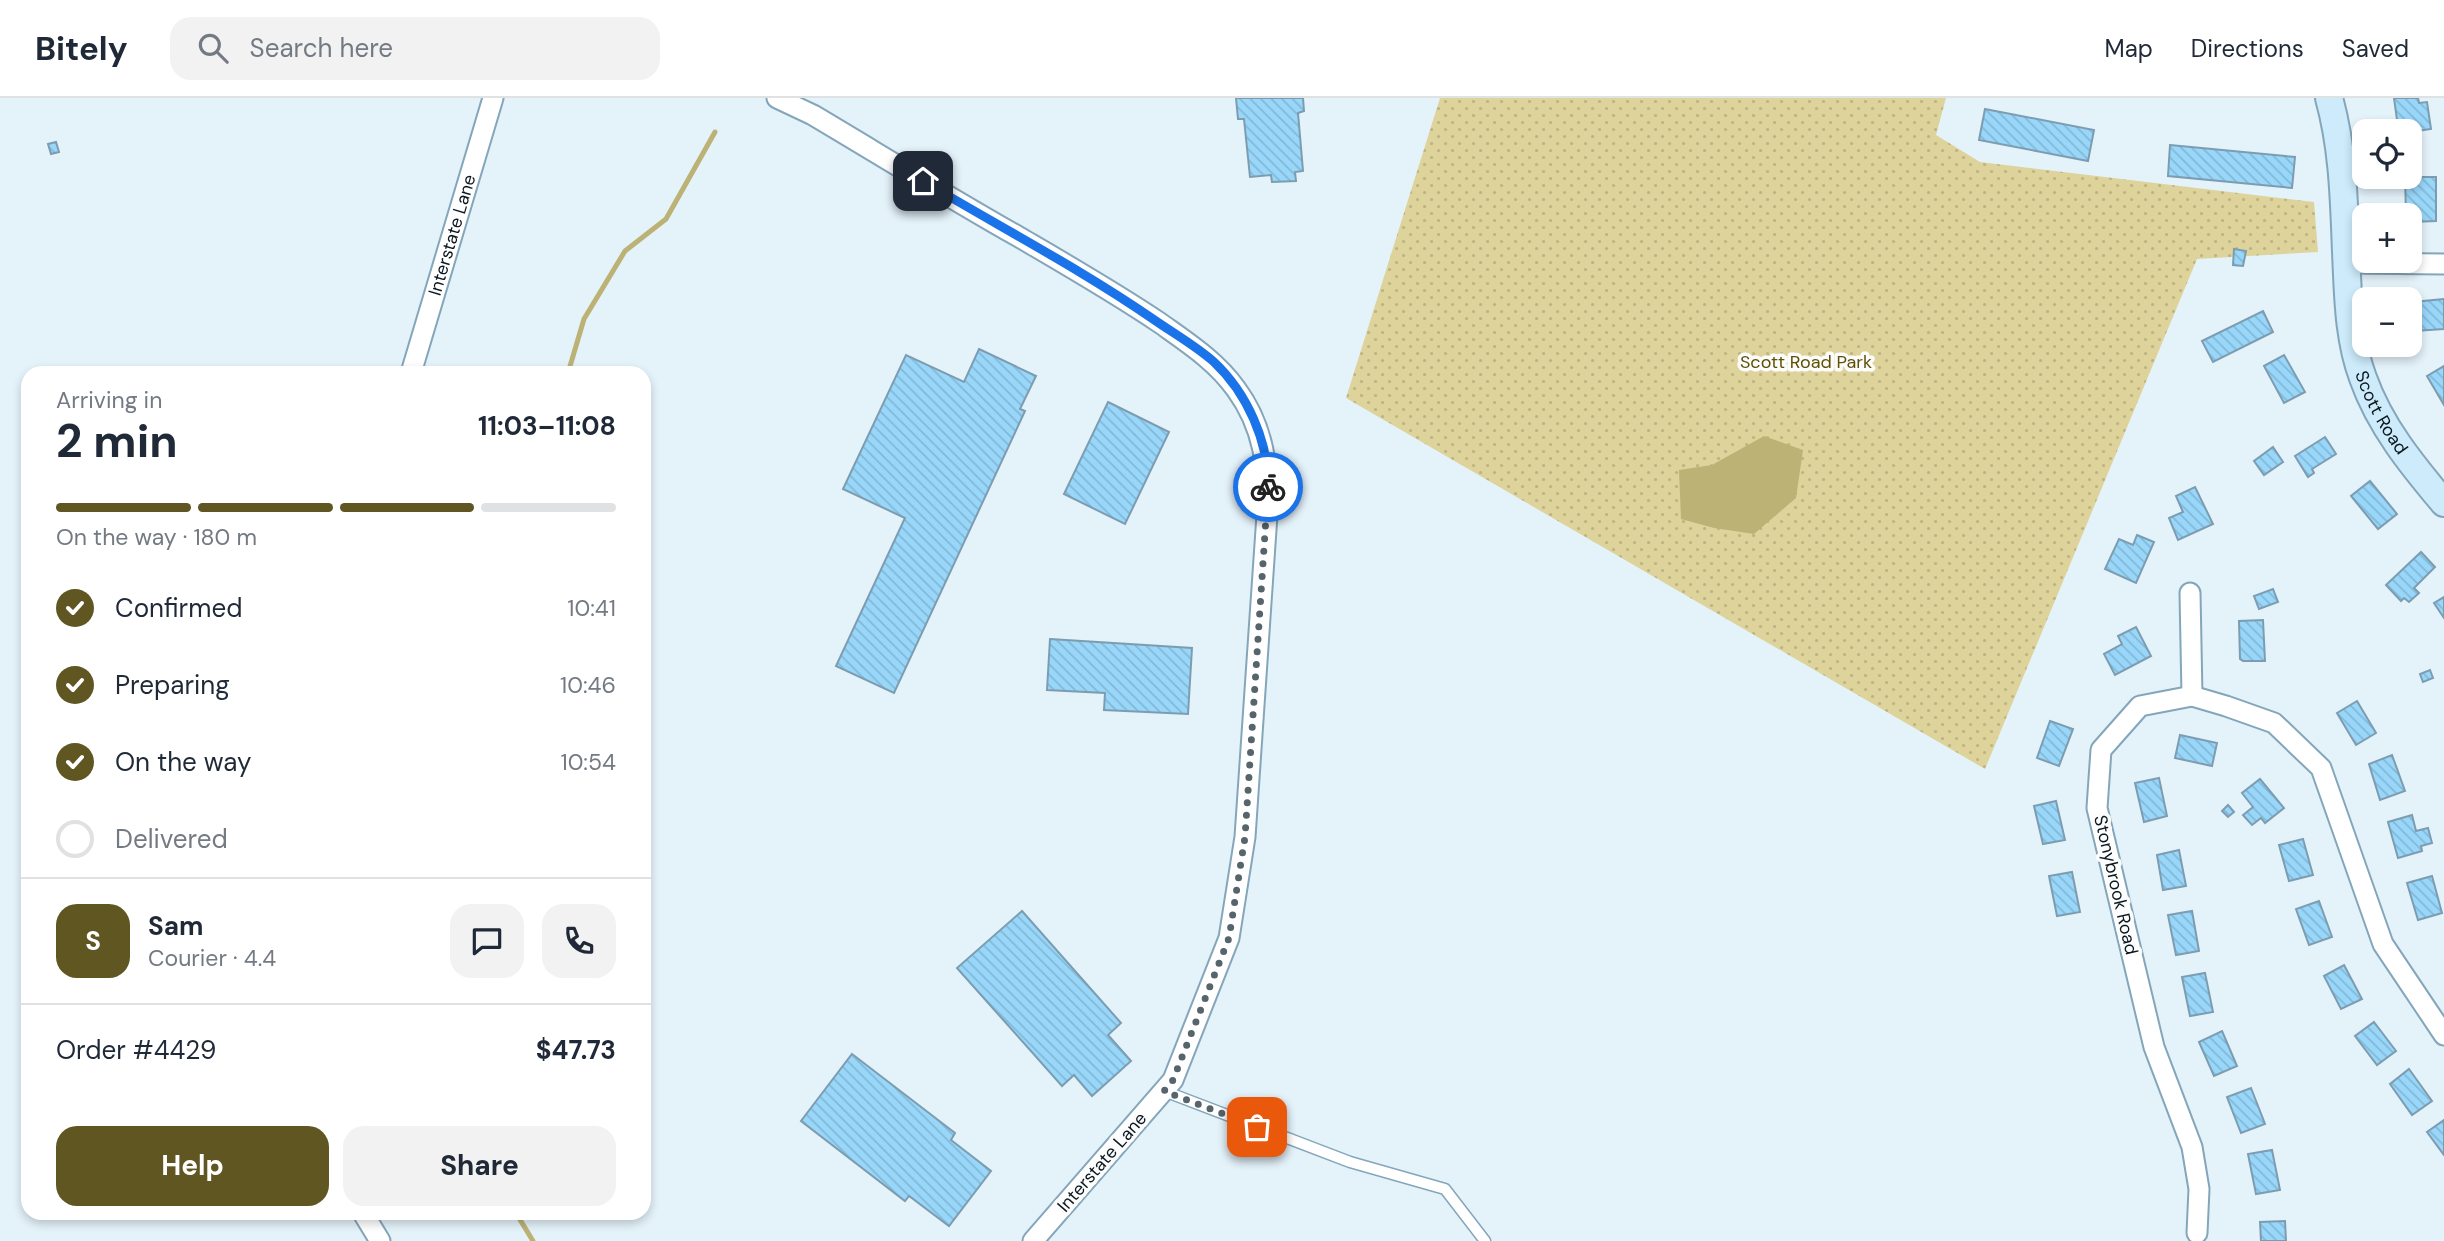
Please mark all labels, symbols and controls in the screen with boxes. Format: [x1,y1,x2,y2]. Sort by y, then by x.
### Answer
search box [170,17,660,80]
text: Bitely [35,27,128,70]
icon: search [194,29,232,67]
text: Search here [250,31,393,65]
text: Map [2105,33,2153,64]
text: Directions [2191,33,2304,64]
text: Saved [2342,33,2409,64]
map controls [2352,119,2422,357]
button: locate [2352,119,2422,189]
pin [893,151,953,211]
icon: home [904,162,942,200]
street label: Interstate Lane [423,172,482,298]
button: + [2352,203,2422,273]
button: − [2352,287,2422,357]
park label: Scott Road Park [1740,350,1872,374]
street label: Scott Road [2349,367,2413,459]
text: Arriving in [56,385,162,415]
text: 11:03–11:08 [478,409,616,443]
text: 2 min [56,411,178,471]
courier [1233,452,1303,522]
icon: bike [1249,468,1287,506]
text: On the way · 180 m [56,522,257,552]
icon: check [56,589,94,627]
text: Confirmed [115,591,242,625]
text: 10:41 [567,593,616,623]
icon: check [56,666,94,704]
text: Preparing [115,668,230,702]
text: 10:46 [560,670,616,700]
icon: check [56,743,94,781]
text: On the way [115,745,251,779]
text: 10:54 [560,747,616,777]
street label: Stonybrook Road [2088,813,2144,957]
text: Delivered [115,822,228,856]
button: chat [450,904,524,978]
button: phone [542,904,616,978]
text: Sam [148,909,203,943]
text: S [85,924,101,958]
text: Courier · 4.4 [148,943,276,973]
text: Order #4429 [56,1033,216,1067]
text: $47.73 [536,1033,616,1067]
pin [1227,1097,1287,1157]
street label: Interstate Lane [1052,1107,1152,1217]
icon: bag [1238,1108,1276,1146]
button: Help [56,1126,329,1206]
button: Share [343,1126,616,1206]

